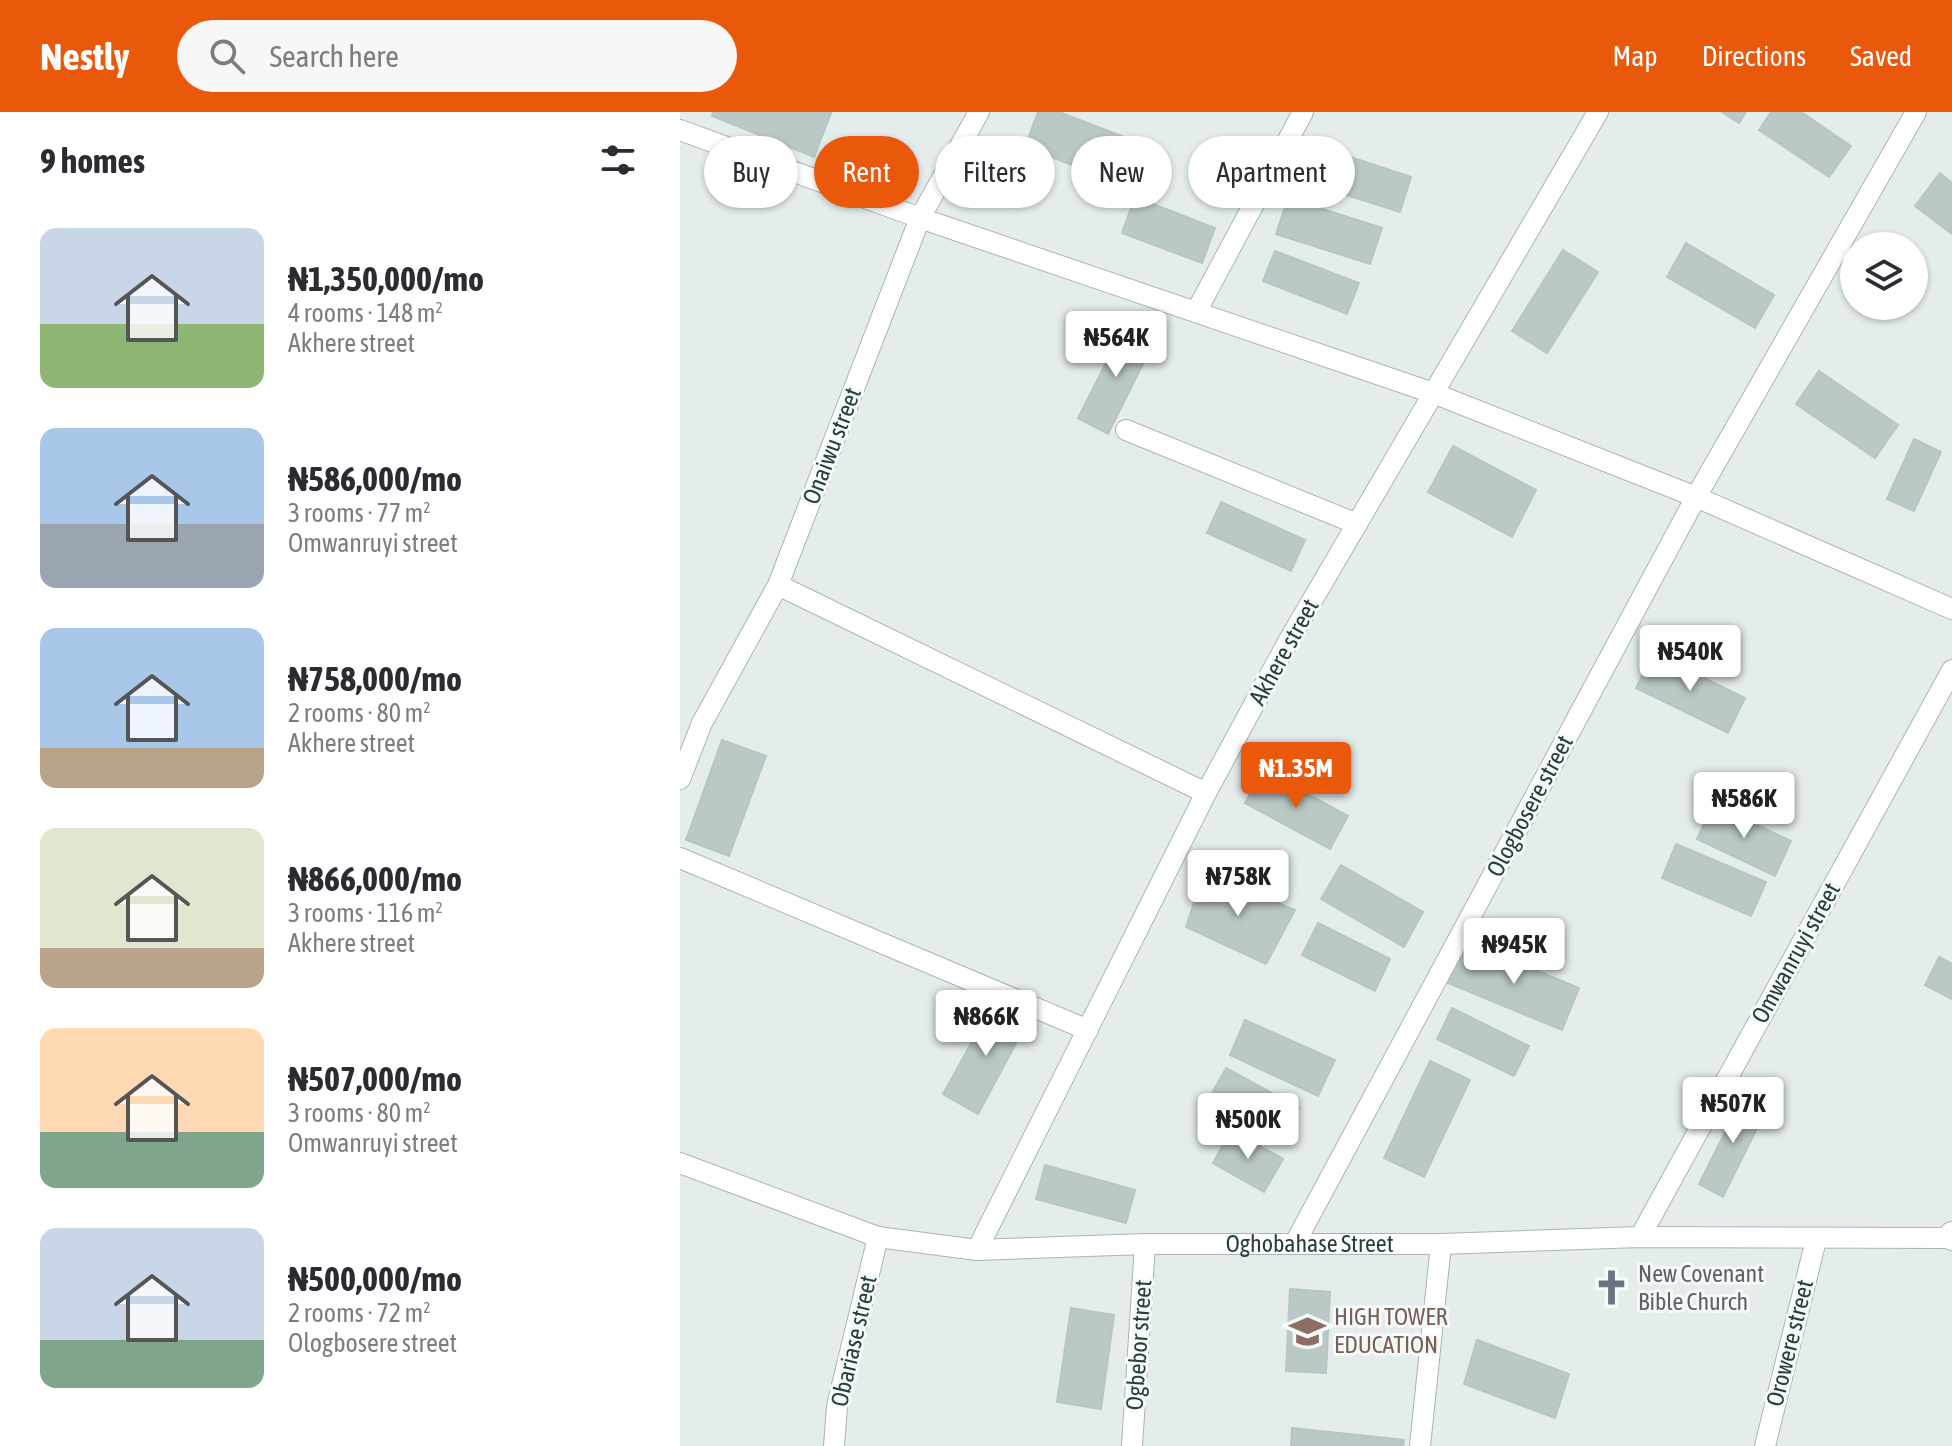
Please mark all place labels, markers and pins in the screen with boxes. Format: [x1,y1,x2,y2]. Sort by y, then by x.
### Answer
pin: ₦564K [1060,311,1172,379]
pin: ₦540K [1634,625,1746,693]
pin: ₦1.35M [1231,742,1361,810]
pin: ₦586K [1688,772,1800,840]
pin: ₦758K [1182,850,1294,918]
pin: ₦945K [1458,918,1570,986]
pin: ₦866K [930,990,1042,1058]
pin: ₦507K [1677,1077,1789,1145]
pin: ₦500K [1192,1093,1304,1161]
place label: New Covenant Bible Church [1638,1260,1764,1315]
church icon: New Covenant Bible Church [1593,1269,1631,1307]
place label: HIGH TOWER EDUCATION [1334,1303,1447,1358]
school or university icon: HIGH TOWER EDUCATION [1289,1312,1327,1350]

